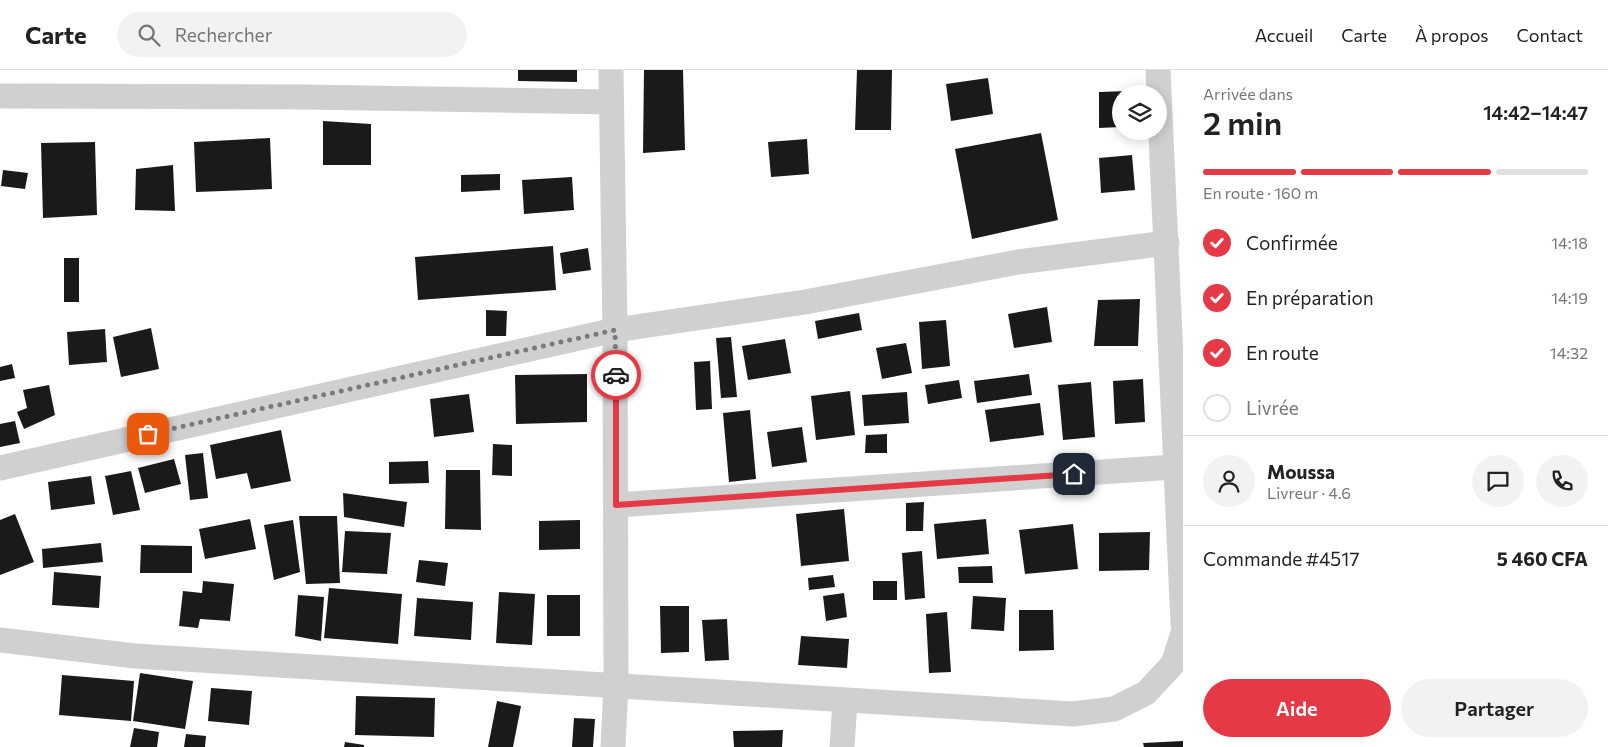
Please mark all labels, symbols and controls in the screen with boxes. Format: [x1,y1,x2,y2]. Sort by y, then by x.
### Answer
search box [117,12,467,57]
text: Carte [25,20,87,49]
icon: search [135,21,163,49]
text: Rechercher [175,23,272,46]
text: Accueil [1255,24,1313,46]
text: Carte [1341,24,1387,46]
text: À propos [1415,24,1489,46]
text: Contact [1517,24,1583,46]
text: Arrivée dans [1203,84,1293,103]
map controls [1112,85,1167,140]
button: layers [1112,85,1167,140]
text: 14:42–14:47 [1483,101,1588,124]
text: 2 min [1203,102,1282,142]
text: En route · 160 m [1203,183,1318,202]
icon: check [1203,229,1231,257]
text: Confirmée [1246,231,1338,254]
text: 14:18 [1551,233,1588,252]
icon: check [1203,284,1231,312]
text: En préparation [1246,286,1374,309]
text: 14:19 [1551,288,1588,307]
icon: check [1203,339,1231,367]
text: En route [1246,341,1319,364]
text: 14:32 [1550,343,1588,362]
courier [591,350,641,400]
icon: car [602,361,630,389]
text: Livrée [1246,396,1299,419]
pin [127,413,169,455]
icon: bag [134,420,162,448]
pin [1053,453,1095,495]
button: person [1203,455,1255,507]
button: chat [1472,455,1524,507]
button: phone [1536,455,1588,507]
icon: home [1060,460,1088,488]
text: Moussa [1267,460,1335,483]
text: Livreur · 4.6 [1267,483,1351,502]
text: Commande #4517 [1203,547,1359,570]
text: 5 460 CFA [1497,547,1588,570]
button: Aide [1203,679,1391,737]
button: Partager [1401,679,1588,737]

